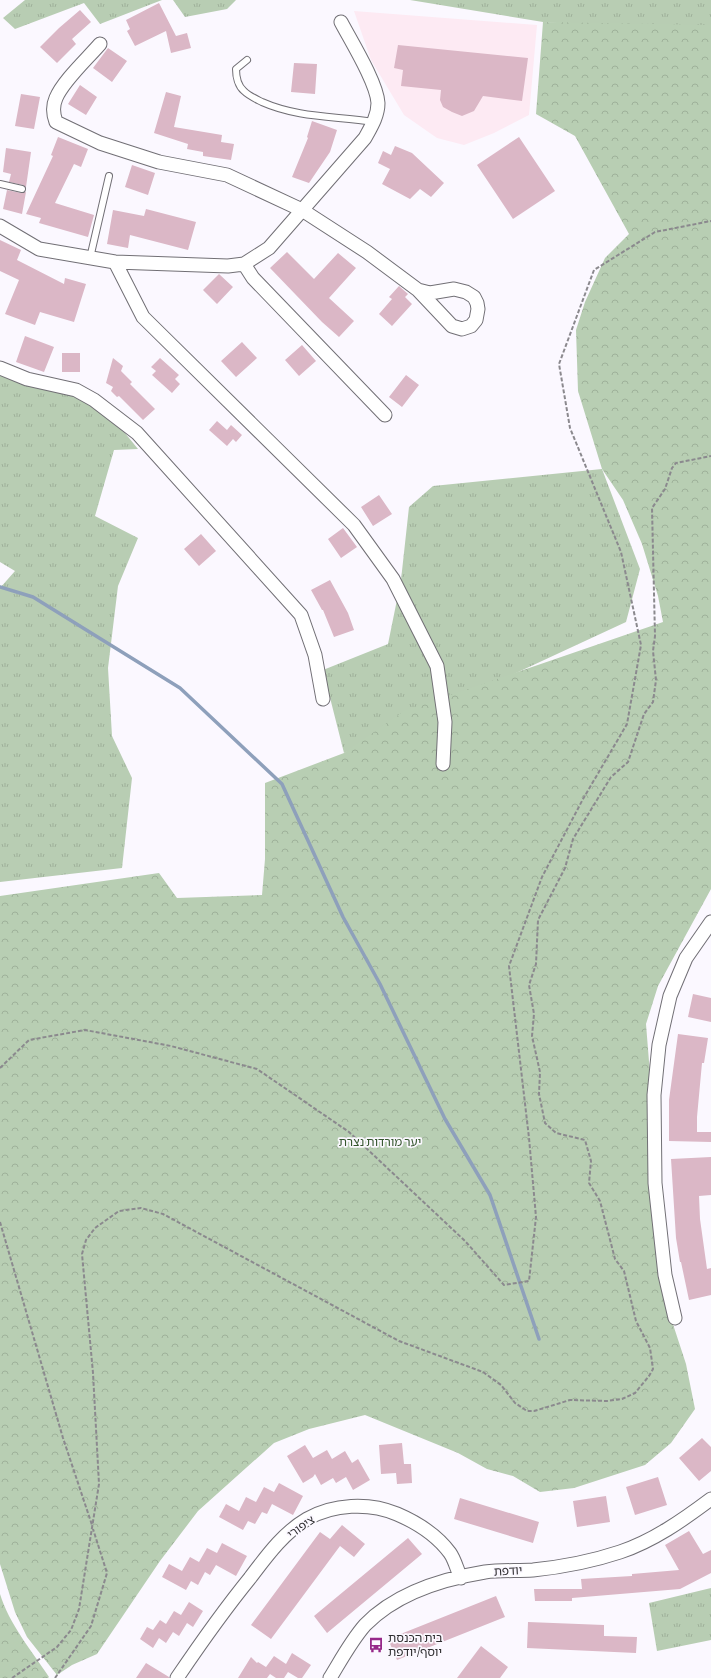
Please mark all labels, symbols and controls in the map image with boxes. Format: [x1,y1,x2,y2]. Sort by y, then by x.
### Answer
park label: יער מורדות נצרת [339,1136,421,1148]
street label: ציפורי [285,1513,317,1541]
street label: יודפת [493,1564,523,1578]
place label: בית הכנסת יוסף/יודפת [388,1632,443,1658]
bus stop icon: בית הכנסת יוסף/יודפת [367,1636,385,1654]

